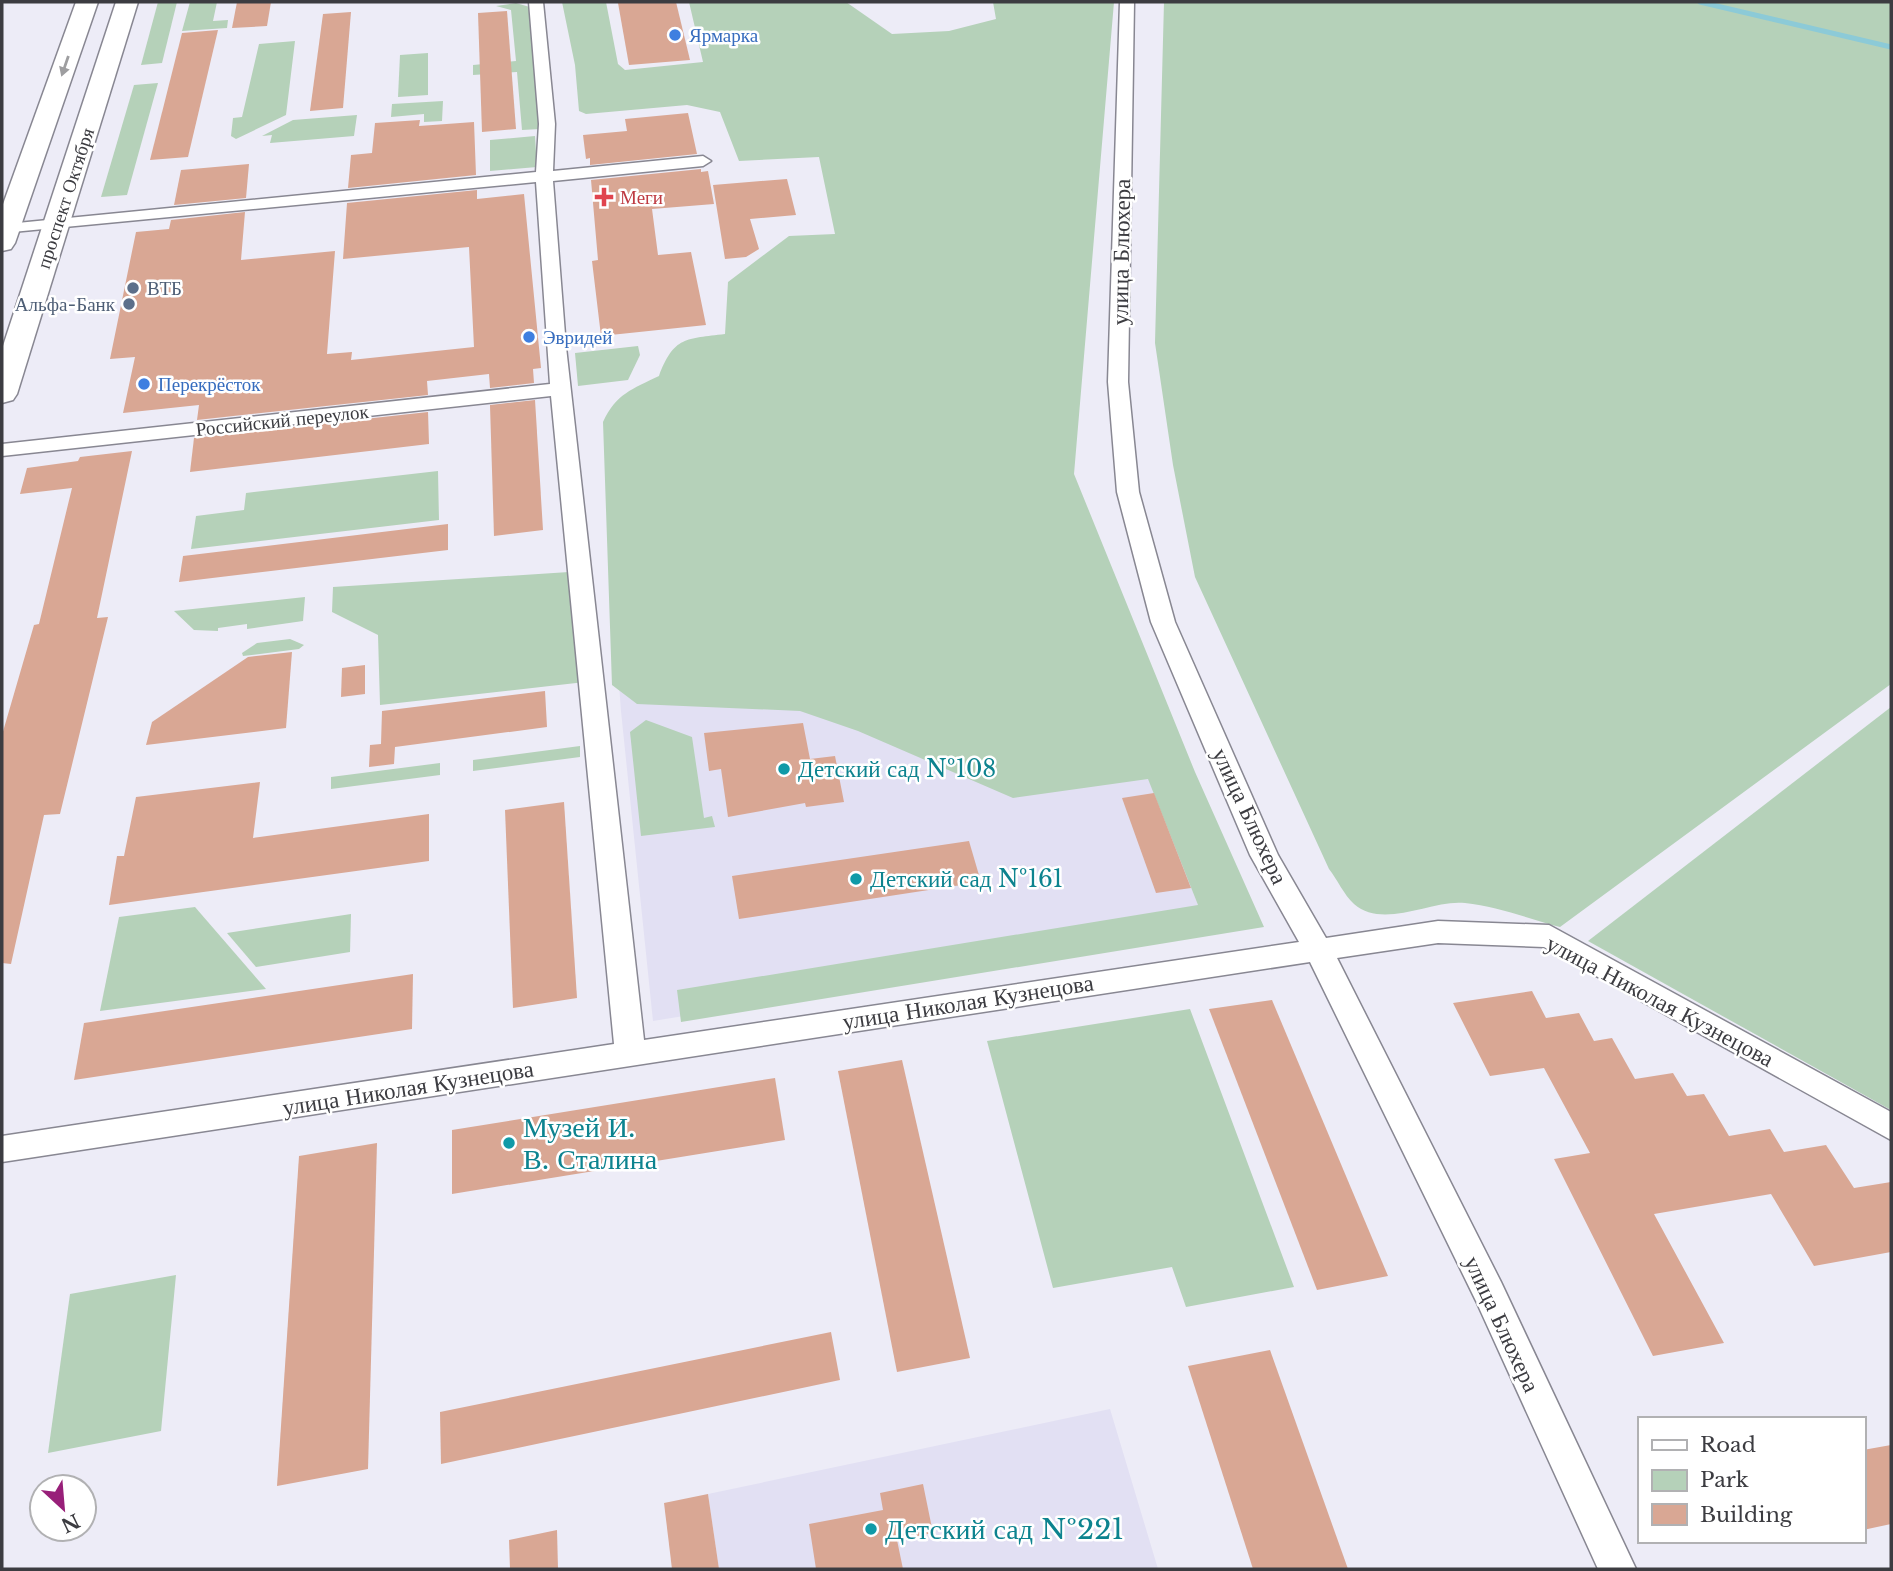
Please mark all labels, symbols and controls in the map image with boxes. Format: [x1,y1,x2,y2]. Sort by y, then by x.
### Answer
place label: Ярмарка [689,24,759,47]
marker: Ярмарка [667,27,683,43]
one-way arrow [59,56,70,77]
street label: проспект Октября [32,125,99,272]
street label: улица Блюхера [1106,178,1136,326]
place label: Меги [620,186,663,209]
marker: Меги [594,187,614,207]
place label: ВТБ [147,277,182,300]
marker: ВТБ [125,280,141,296]
place label: Альфа-Банк [15,293,116,316]
marker: Альфа-Банк [121,296,137,312]
place label: Эвридей [543,326,612,349]
marker: Эвридей [521,329,537,345]
place label: Перекрёсток [158,373,261,396]
marker: Перекрёсток [136,376,152,392]
street label: Российский переулок [194,400,370,441]
street label: улица Блюхера [1206,744,1294,888]
place label: Детский сад №108 [798,755,996,783]
marker: Детский сад №108 [776,761,792,777]
place label: Детский сад №161 [870,865,1063,893]
marker: Детский сад №161 [848,871,864,887]
street label: улица Николая Кузнецова [1541,929,1779,1073]
street label: улица Николая Кузнецова [841,968,1095,1036]
street label: улица Николая Кузнецова [281,1054,535,1122]
place label: Музей И. В. Сталина [523,1110,658,1177]
marker: Музей И. В. Сталина [501,1135,517,1151]
street label: улица Блюхера [1458,1252,1546,1396]
legend [1638,1417,1865,1543]
text: Road [1700,1432,1756,1458]
text: Park [1700,1467,1749,1493]
north arrow [28,1473,98,1543]
text: Building [1700,1502,1793,1528]
text: N [57,1509,83,1537]
place label: Детский сад №221 [885,1512,1124,1547]
marker: Детский сад №221 [863,1521,879,1537]

